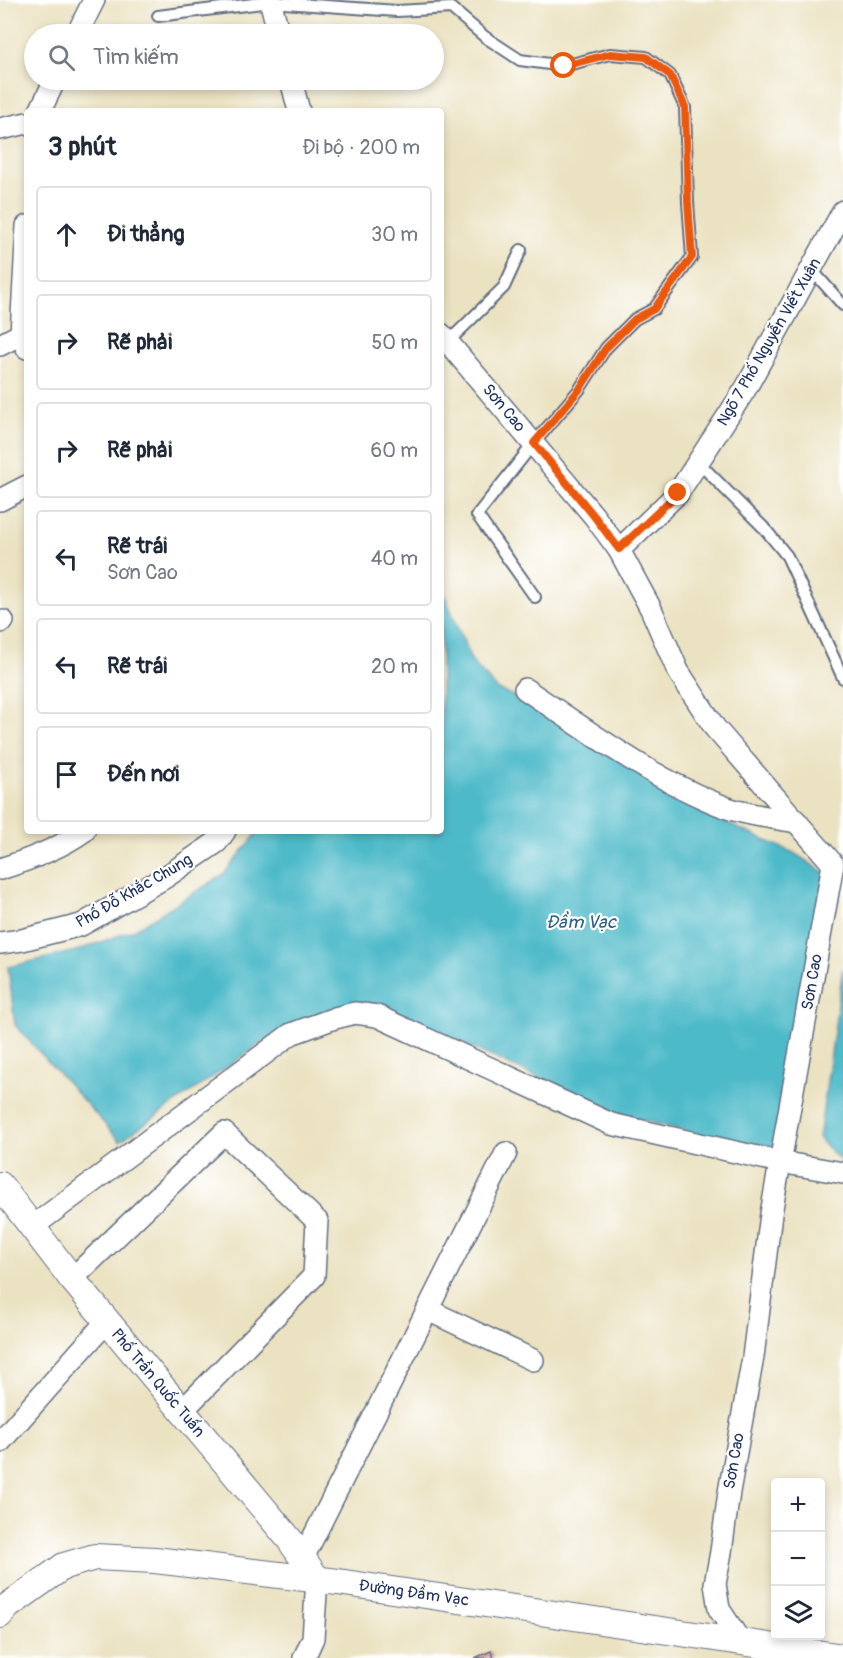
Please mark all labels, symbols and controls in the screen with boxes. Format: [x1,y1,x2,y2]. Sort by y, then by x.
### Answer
search box [24,24,444,90]
icon: search [45,41,78,74]
text: Tìm kiếm [93,43,179,71]
route start [550,52,576,78]
text: 3 phút [48,131,117,163]
text: Đi bộ · 200 m [302,135,420,160]
icon: ahead [50,218,83,251]
text: Đi thẳng [107,220,185,248]
text: 30 m [371,222,418,247]
street label: Ngõ 7 Phố Nguyễn Viết Xuân [713,254,825,430]
icon: right [50,326,83,359]
text: Rẽ phải [107,328,172,356]
text: 50 m [371,330,418,355]
street label: Sơn Cao [478,380,530,436]
icon: right [50,434,83,467]
text: Rẽ phải [107,436,172,464]
text: 60 m [371,438,418,463]
route end [664,479,690,505]
text: Rẽ trái [107,532,167,560]
icon: left [50,542,83,575]
text: 40 m [371,546,418,571]
text: Sơn Cao [107,560,178,585]
icon: left [50,650,83,683]
text: Rẽ trái [107,652,167,680]
text: 20 m [371,654,418,679]
icon: arrive [50,758,83,791]
text: Đến nơi [107,760,179,788]
street label: Phố Đỗ Khắc Chung [72,850,196,932]
water label: Đầm Vạc [546,911,617,934]
street label: Sơn Cao [797,952,827,1012]
street label: Phố Trần Quốc Tuấn [107,1324,210,1441]
street label: Sơn Cao [719,1431,749,1491]
map controls [771,1478,825,1640]
button: + [771,1478,825,1532]
button: − [771,1532,825,1586]
street label: Đường Đầm Vạc [358,1574,471,1611]
button: layers [771,1586,825,1640]

